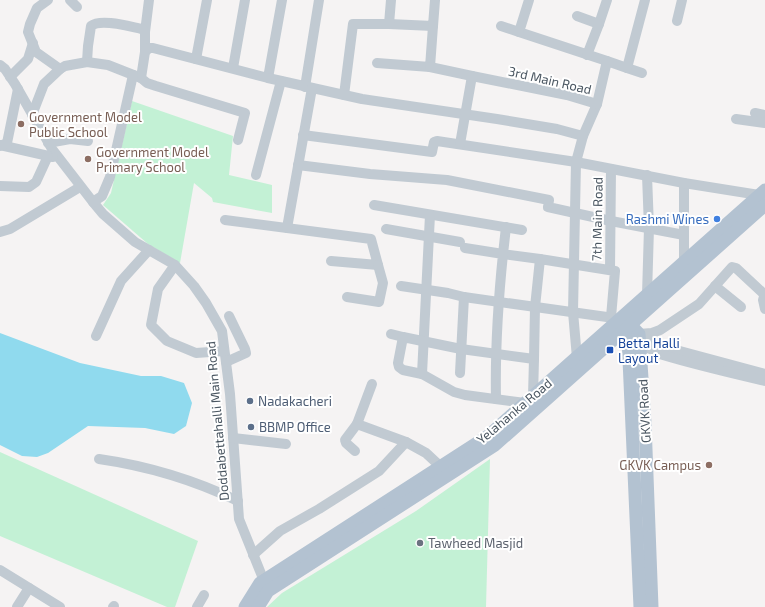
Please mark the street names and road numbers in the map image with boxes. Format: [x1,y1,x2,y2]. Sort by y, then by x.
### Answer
street label: 3rd Main Road [507,63,593,97]
street label: 7th Main Road [588,177,606,261]
street label: Doddabettahalli Main Road [202,341,232,501]
street label: Yelahanka Road [473,375,555,447]
street label: GKVK Road [634,379,654,443]

